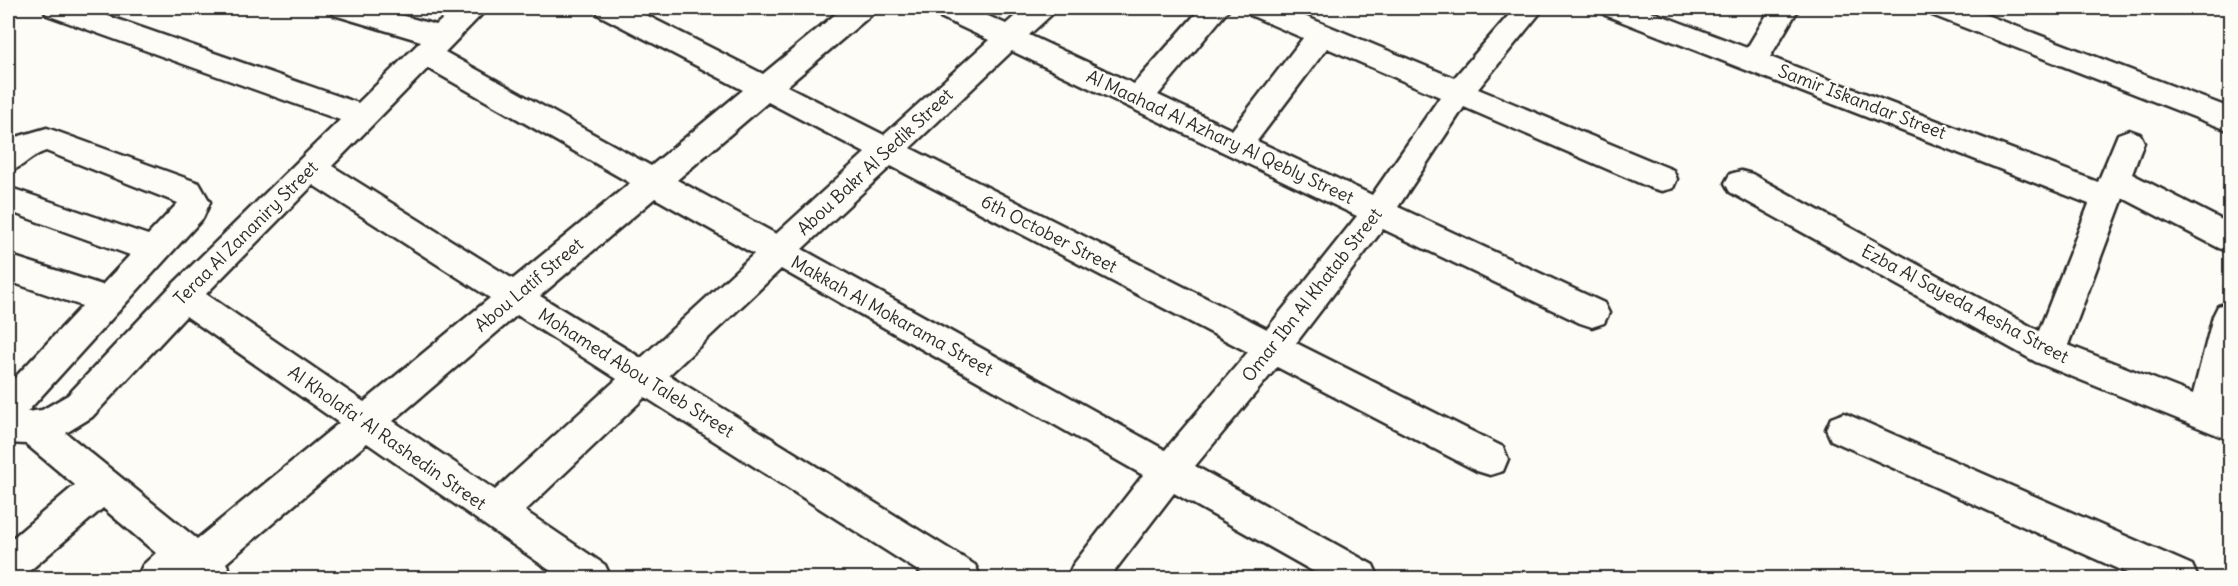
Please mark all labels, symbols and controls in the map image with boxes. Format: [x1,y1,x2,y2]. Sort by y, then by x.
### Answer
street label: Samir Iskandar Street [1775,59,1949,144]
street label: Al Maahad Al Azhary Al Qebly Street [1083,64,1358,209]
street label: Abou Bakr Al Sedik Street [792,83,957,240]
street label: Teraa Al Zananiry Street [169,156,323,310]
street label: 6th October Street [977,189,1121,278]
street label: Omar Ibn Al Khatab Street [1237,203,1387,386]
street label: Abou Latif Street [470,233,588,337]
street label: Ezba Al Sayeda Aesha Street [1858,239,2073,368]
street label: Makkah Al Mokarama Street [787,250,997,381]
street label: Mohamed Abou Taleb Street [534,303,738,442]
street label: Al Kholafa' Al Rashedin Street [284,360,491,515]

